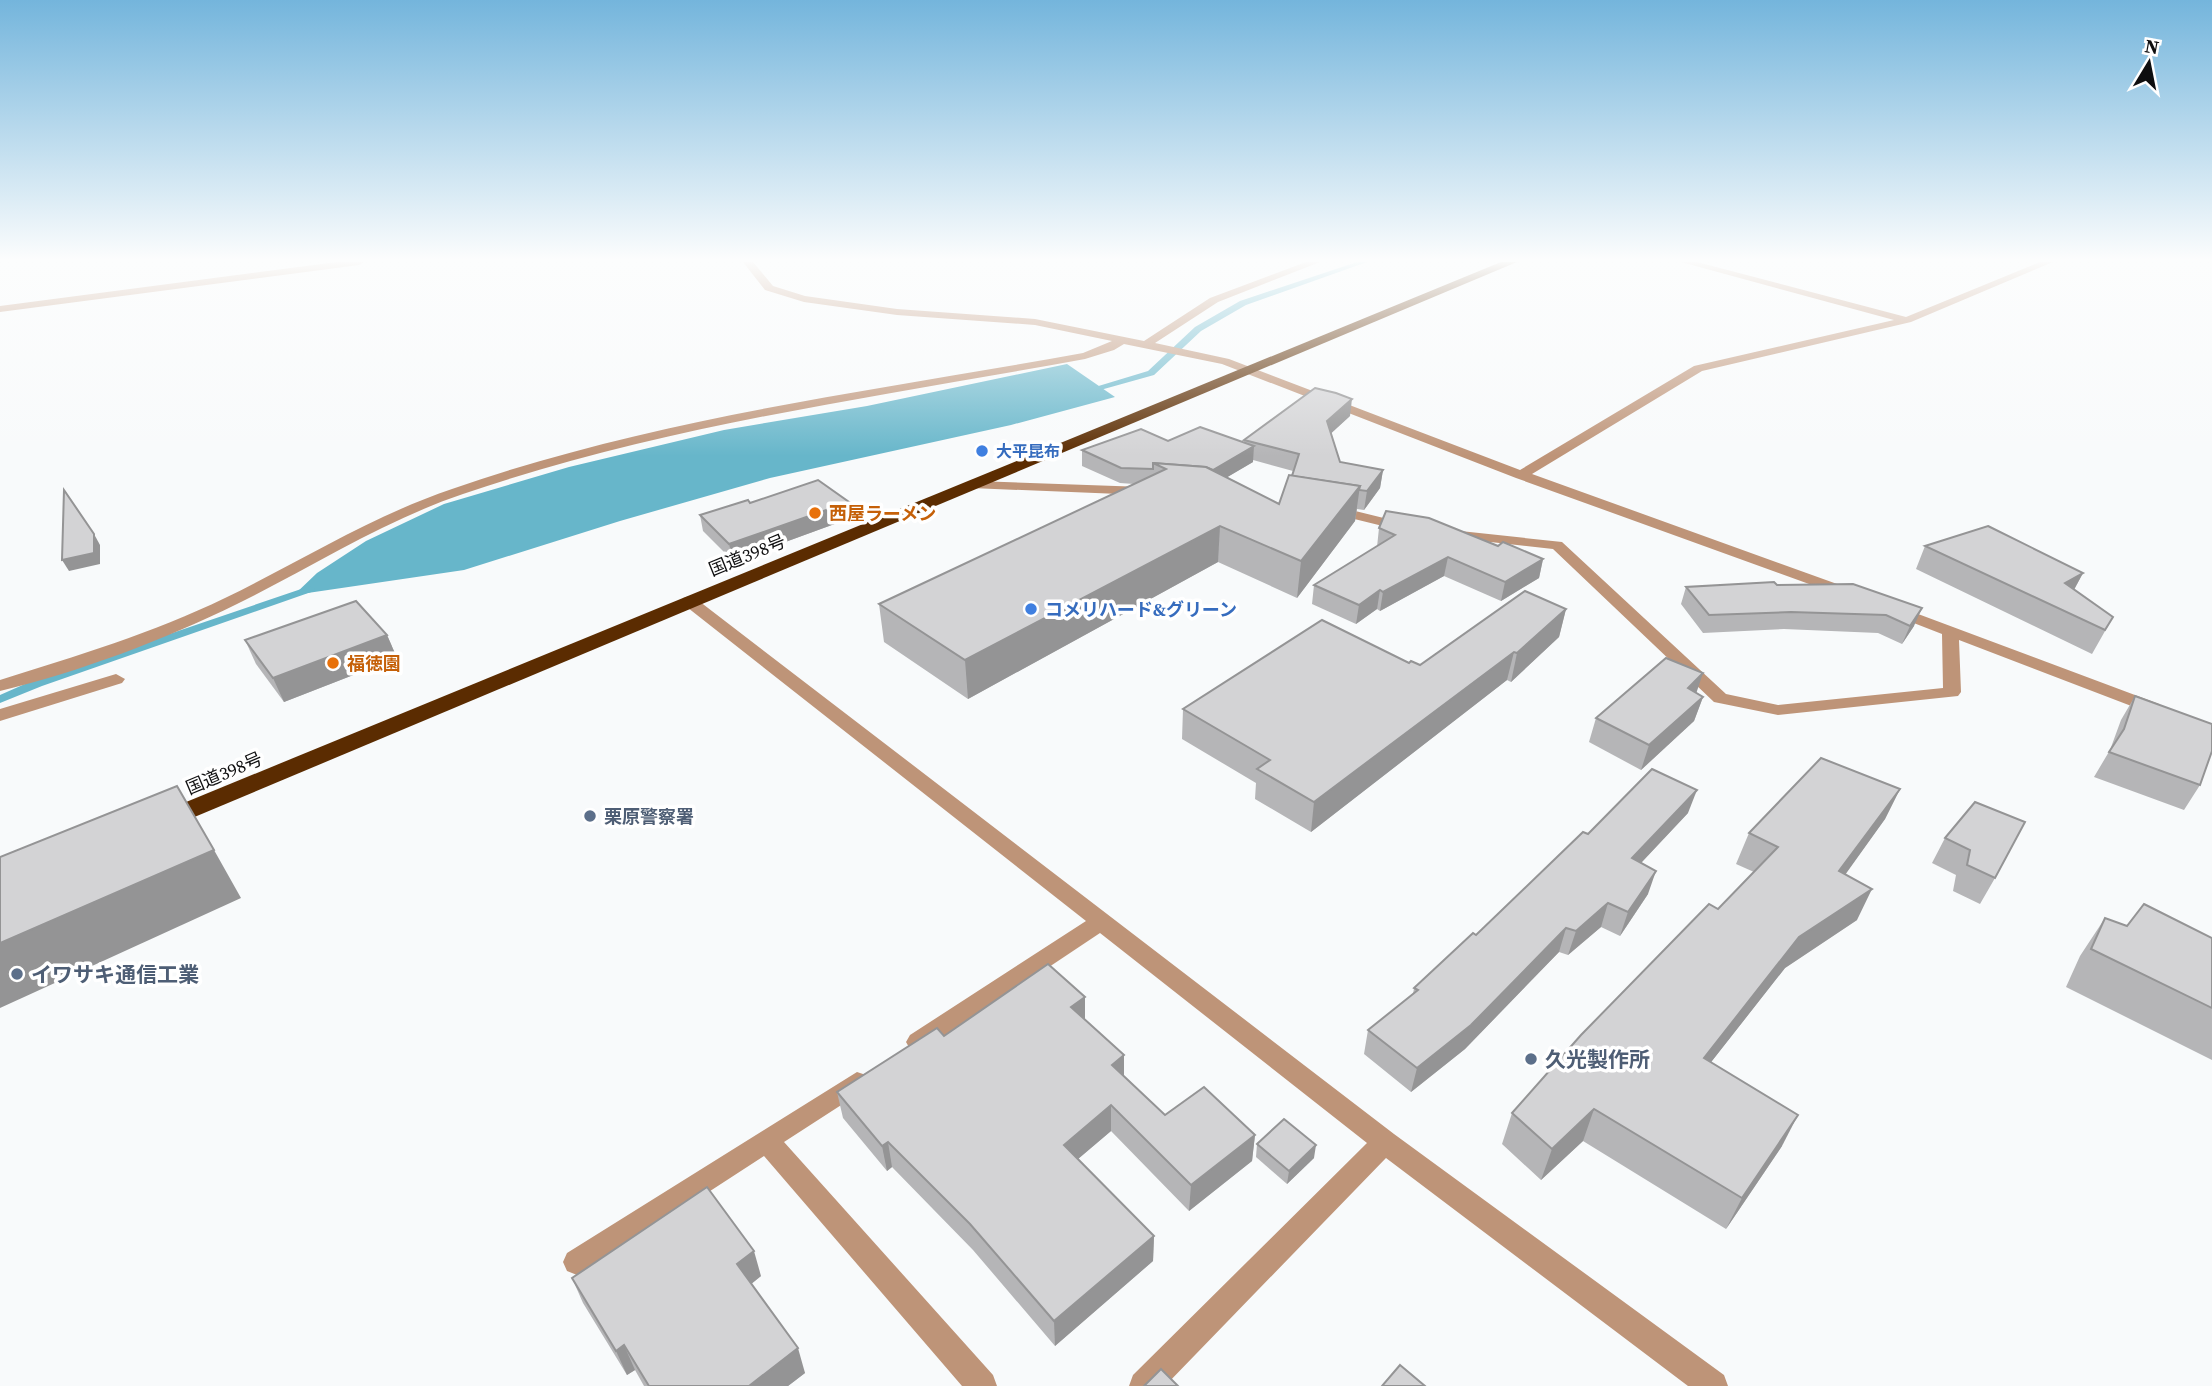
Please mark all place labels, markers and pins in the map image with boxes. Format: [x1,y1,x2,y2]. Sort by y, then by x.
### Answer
place label: 大平昆布 [996,440,1060,462]
marker: 大平昆布 [974,443,990,459]
place label: 西屋ラーメン [829,501,936,526]
marker: 西屋ラーメン [807,505,823,521]
place label: コメリハード&グリーン [1045,597,1237,622]
marker: コメリハード&グリーン [1023,601,1039,617]
place label: 福徳園 [347,651,401,676]
marker: 福徳園 [325,655,341,671]
place label: 栗原警察署 [604,804,694,829]
marker: 栗原警察署 [582,808,598,824]
place label: イワサキ通信工業 [31,960,199,989]
marker: イワサキ通信工業 [9,966,25,982]
place label: 久光製作所 [1545,1045,1650,1074]
marker: 久光製作所 [1523,1051,1539,1067]

